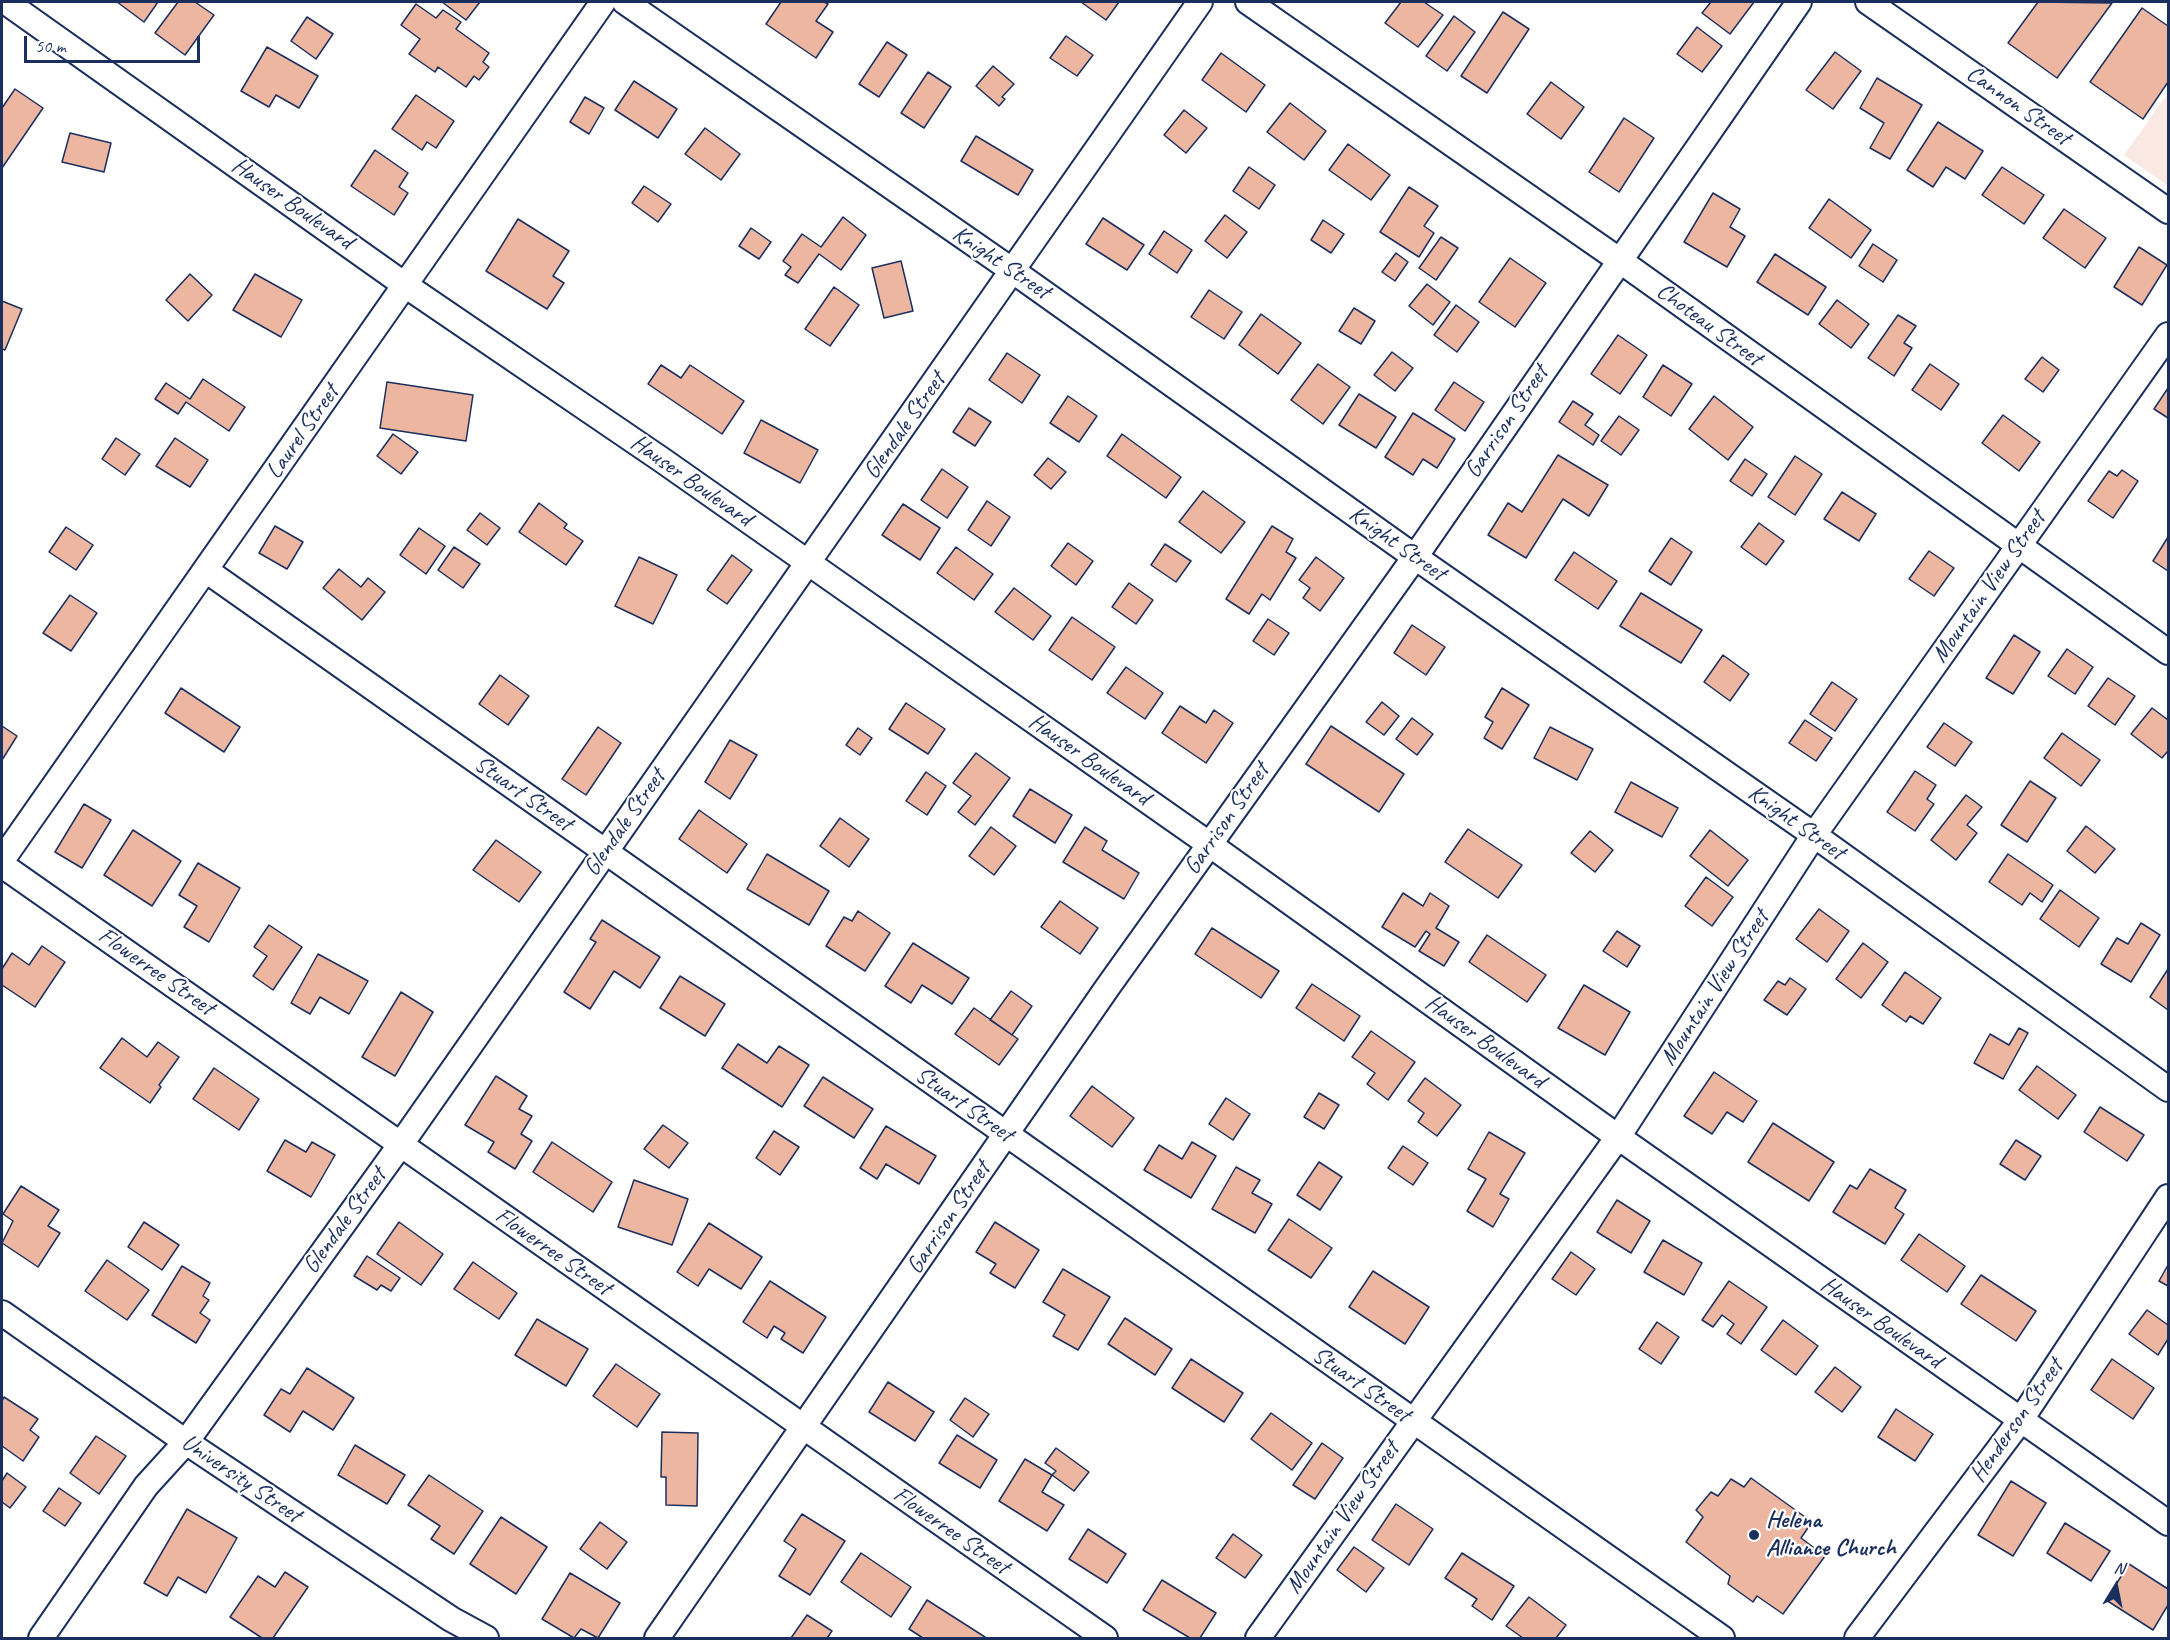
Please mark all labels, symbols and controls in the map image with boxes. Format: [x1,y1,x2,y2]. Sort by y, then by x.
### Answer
scale bar [27,24,202,62]
text: 50 m [35,35,66,57]
street label: Cannon Street [1960,60,2076,152]
street label: Hauser Boulevard [226,152,358,256]
street label: Knight Street [947,220,1055,306]
street label: Choteau Street [1651,277,1767,373]
street label: Garrison Street [1459,360,1555,484]
street label: Glendale Street [858,367,952,485]
street label: Laurel Street [260,379,346,485]
street label: Hauser Boulevard [625,429,757,533]
street label: Knight Street [1343,500,1451,588]
street label: Mountain View Street [1926,505,2052,669]
street label: Hauser Boulevard [1023,708,1155,812]
street label: Stuart Street [468,750,578,838]
street label: Garrison Street [1178,758,1276,880]
street label: Glendale Street [578,764,672,882]
street label: Knight Street [1742,779,1850,867]
street label: Mountain View Street [1654,905,1776,1071]
street label: Flowerree Street [92,921,220,1023]
street label: Hauser Boulevard [1419,989,1551,1095]
street label: Stuart Street [909,1061,1019,1149]
street label: Garrison Street [901,1156,997,1280]
street label: Glendale Street [297,1163,393,1279]
street label: Flowerree Street [489,1201,617,1303]
street label: Hauser Boulevard [1815,1271,1947,1375]
street label: Stuart Street [1306,1341,1416,1429]
street label: Henderson Street [1964,1354,2070,1488]
street label: University Street [176,1428,306,1530]
street label: Mountain View Street [1280,1436,1406,1600]
street label: Flowerree Street [887,1480,1015,1582]
place label: Helena Alliance Church [1766,1507,1896,1563]
marker: Helena Alliance Church [1747,1528,1761,1542]
north arrow [2086,1556,2146,1616]
text: N [2113,1558,2126,1579]

